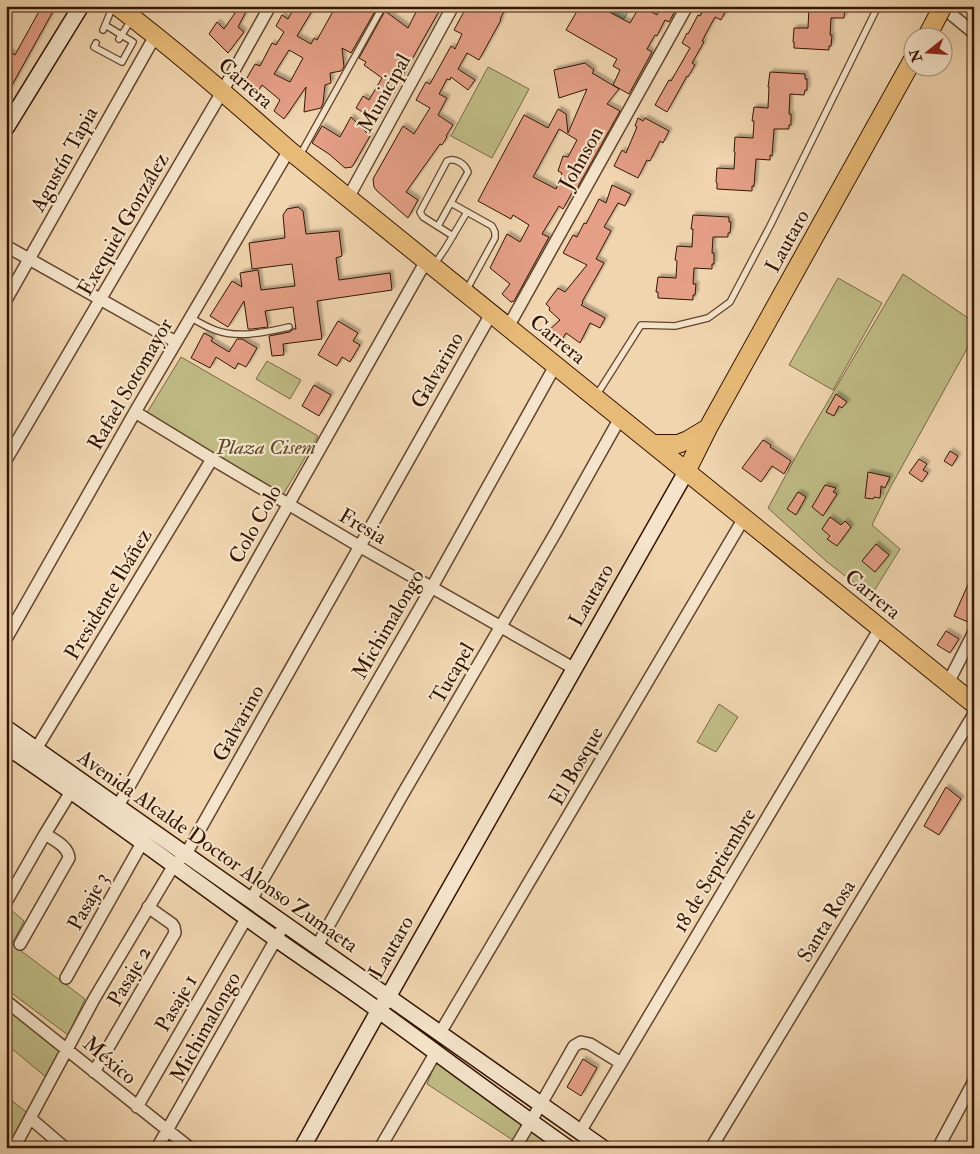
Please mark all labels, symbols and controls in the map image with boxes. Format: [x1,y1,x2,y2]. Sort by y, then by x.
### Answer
north arrow [902,28,952,78]
text: N [906,47,926,65]
street label: Municipal [352,49,417,137]
street label: Carrera [212,52,279,115]
street label: Agustín Tapia [24,102,105,217]
street label: Johnson [553,122,610,195]
street label: Exequiel González [72,148,175,301]
street label: Lautaro [759,205,816,278]
street label: Carrera [524,309,592,370]
street label: Rafael Sotomayor [82,313,179,455]
street label: Galvarino [405,327,470,413]
park label: Plaza Cisem [215,434,316,461]
street label: Colo Colo [223,480,288,568]
street label: Fresia [334,502,392,551]
street label: Presidente Ibáñez [59,524,158,665]
street label: Lautaro [563,559,620,631]
street label: Michimalongo [346,564,431,684]
street label: Carrera [839,564,907,625]
street label: Tucapel [424,637,481,709]
street label: Galvarino [206,680,270,766]
street label: El Bosque [543,722,610,811]
street label: Avenida Alcalde Doctor Alonso Zumaeta [71,743,364,959]
street label: 18 de Septiembre [667,803,762,937]
street label: Pasaje 3 [62,867,115,935]
street label: Santa Rosa [791,875,862,967]
street label: Lautaro [363,911,420,983]
street label: Pasaje 2 [101,941,157,1011]
street label: Michimalongo [164,967,247,1087]
street label: Pasaje 1 [149,970,204,1037]
street label: México [77,1030,142,1091]

